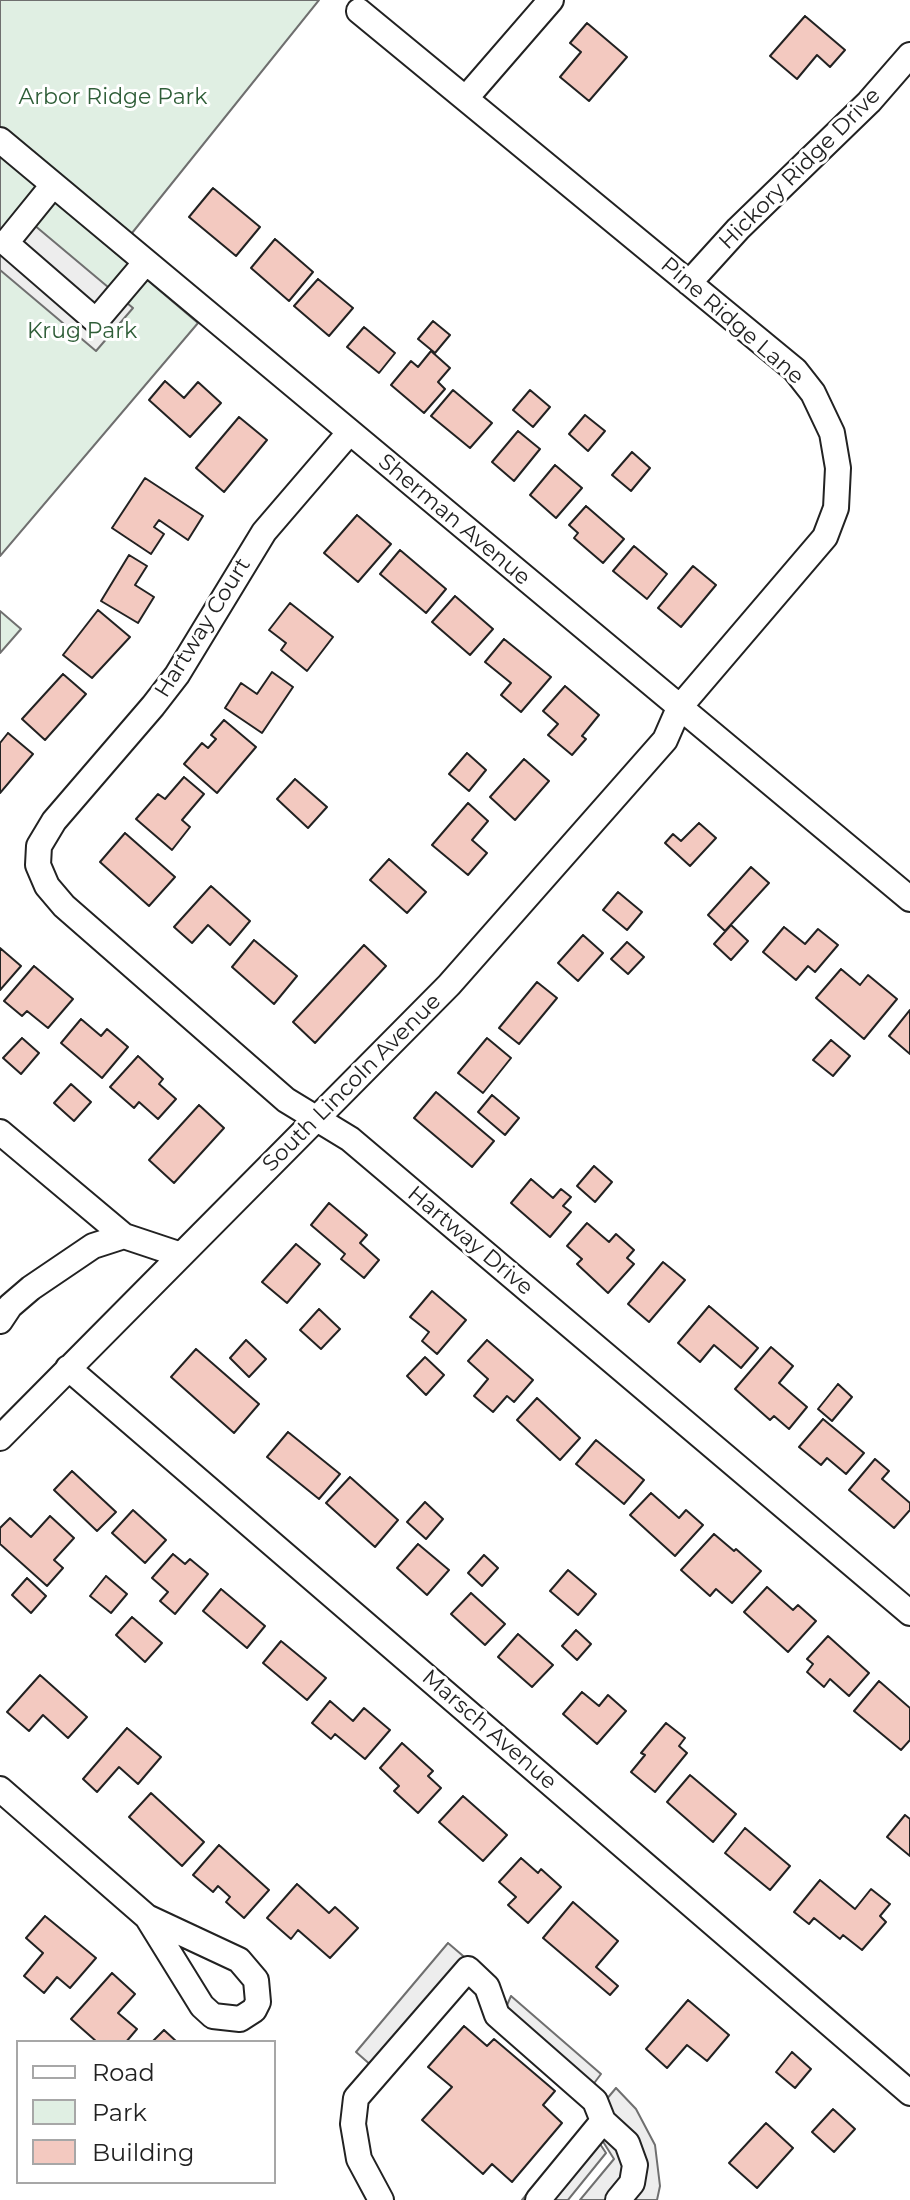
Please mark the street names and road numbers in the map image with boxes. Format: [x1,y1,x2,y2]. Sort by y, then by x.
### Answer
street label: Hickory Ridge Drive [714,83,886,255]
street label: Pine Ridge Lane [655,252,809,390]
street label: Sherman Avenue [373,449,535,591]
street label: Hartway Court [150,553,256,703]
street label: South Lincoln Avenue [257,988,447,1178]
street label: Hartway Drive [402,1181,538,1301]
street label: Marsch Avenue [416,1664,562,1796]

